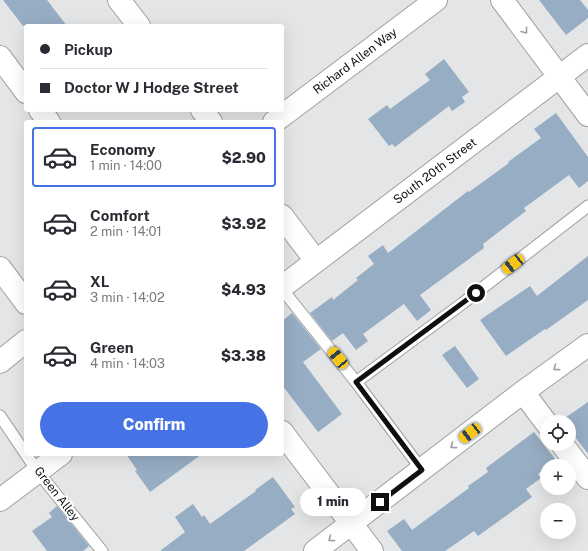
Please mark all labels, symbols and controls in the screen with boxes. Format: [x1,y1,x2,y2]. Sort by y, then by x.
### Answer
street label: Richard Allen Way [310,25,400,97]
one-way arrow [520,27,527,34]
text: Pickup [64,41,113,58]
text: Doctor W J Hodge Street [64,79,239,96]
street label: South 20th Street [391,135,480,207]
icon: car [42,139,78,175]
text: Economy [90,141,155,158]
text: $2.90 [222,149,266,166]
text: 1 min · 14:00 [90,158,162,173]
icon: car [42,205,78,241]
text: Comfort [90,207,150,224]
text: $3.92 [221,215,266,232]
text: 2 min · 14:01 [90,224,162,239]
car [500,252,526,276]
icon: car [42,271,78,307]
text: XL [90,273,109,290]
text: $4.93 [221,281,266,298]
route start [467,284,485,302]
text: 3 min · 14:02 [90,290,165,305]
icon: car [42,337,78,373]
text: Green [90,339,134,356]
car [326,345,350,371]
text: $3.38 [221,347,266,364]
text: 4 min · 14:03 [90,356,165,371]
one-way arrow [554,363,561,370]
button: Confirm [40,402,268,448]
map controls [540,415,576,539]
button: locate [540,415,576,451]
car [457,421,483,445]
one-way arrow [450,441,457,448]
button: + [540,459,576,495]
street label: Green Alley [31,464,83,524]
callout: 1 min [300,488,366,516]
route end [371,493,389,511]
text: 1 min [317,494,349,509]
button: − [540,503,576,539]
one-way arrow [329,534,336,541]

